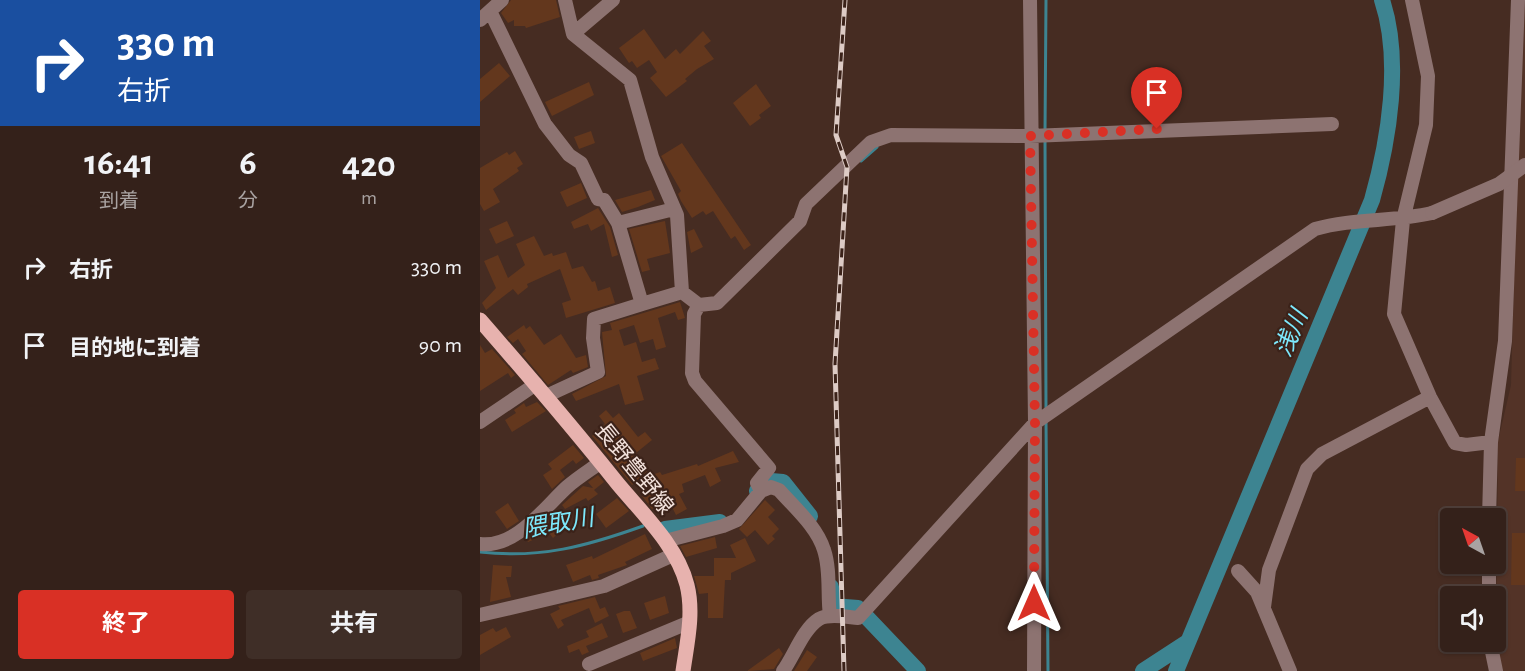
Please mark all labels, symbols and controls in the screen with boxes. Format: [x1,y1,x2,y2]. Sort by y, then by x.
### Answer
text: 330 m [117,22,215,64]
icon: right [18,24,96,102]
pin [1131,67,1182,129]
icon: arrive [1140,76,1173,109]
text: 右折 [117,78,171,105]
text: 16:41 [84,145,154,181]
text: 6 [239,145,257,181]
text: 420 [342,147,396,183]
text: m [361,188,377,208]
text: 到着 [99,191,139,211]
text: 分 [238,191,258,211]
icon: right [18,251,51,284]
text: 330 m [411,256,462,278]
text: 右折 [69,259,113,281]
water label: 浅川 [1270,303,1314,360]
icon: arrive [18,329,51,362]
text: 90 m [419,334,462,356]
text: 目的地に到着 [69,337,201,359]
street label: 長野豊野線 [591,418,678,518]
water label: 隈取川 [520,504,599,542]
north arrow [1440,508,1506,574]
map controls [1440,508,1506,652]
position arrow [1002,571,1066,635]
button: sound [1440,586,1506,652]
button: 終了 [18,590,234,659]
button: 共有 [246,590,462,659]

